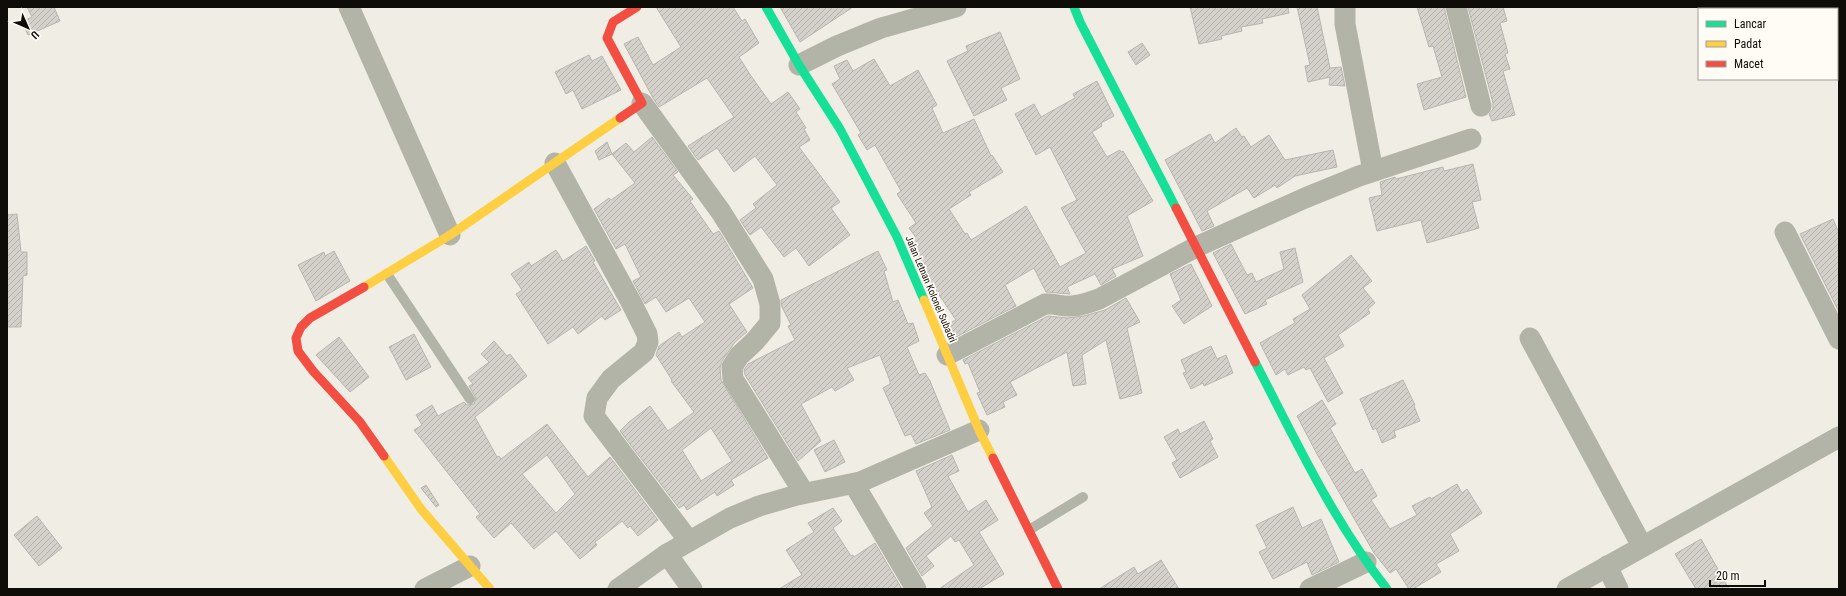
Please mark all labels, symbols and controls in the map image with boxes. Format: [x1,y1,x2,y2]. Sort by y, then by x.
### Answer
north arrow [8,8,48,48]
legend [1698,8,1838,80]
text: Lancar [1734,17,1767,31]
text: U [28,28,42,42]
text: Padat [1734,37,1762,51]
text: Macet [1734,57,1764,71]
street label: Jalan Letnan Kolonel Subadri [904,234,958,344]
scale bar [1710,562,1765,588]
text: 20 m [1716,569,1740,583]

